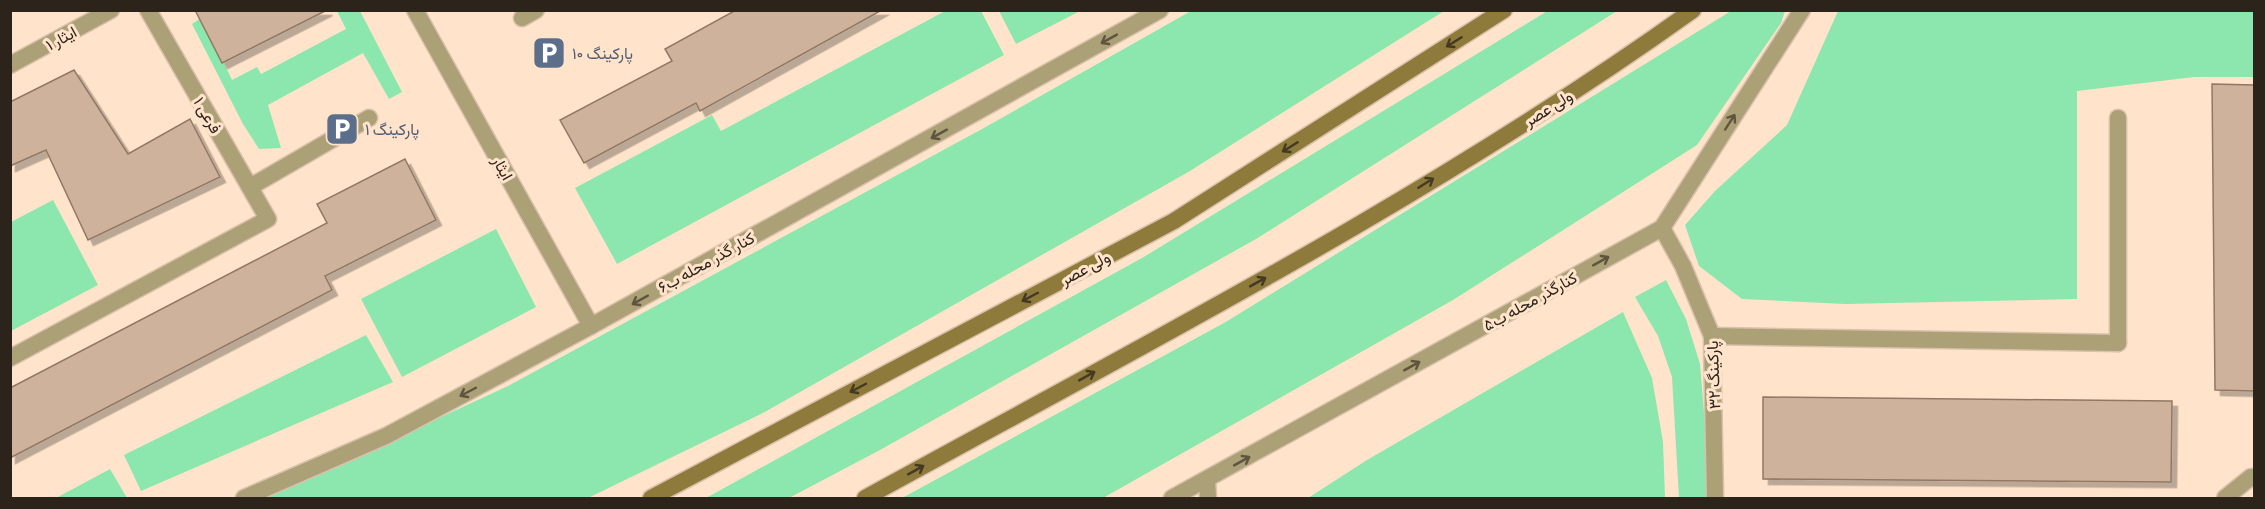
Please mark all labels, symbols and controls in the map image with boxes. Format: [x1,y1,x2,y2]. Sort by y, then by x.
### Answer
street label: ایثار ۱ [42,21,81,56]
one-way arrow [1101,33,1118,45]
parking icon: پارکینگ ۱۰ [531,35,567,71]
one-way arrow [1447,36,1463,48]
place label: پارکینگ ۱۰ [572,43,633,65]
street label: ولی عصر [1519,85,1577,133]
street label: فرعی ۱ [188,93,226,138]
parking icon: پارکینگ ۱ [324,111,360,147]
one-way arrow [1724,115,1736,131]
place label: پارکینگ ۱ [365,119,419,141]
one-way arrow [930,128,947,140]
one-way arrow [1282,141,1299,153]
street label: ایثار [486,152,518,185]
one-way arrow [1417,177,1434,189]
street label: کنار گذر محله ب۶ [654,227,759,299]
street label: ولی عصر [1056,247,1114,292]
one-way arrow [1592,255,1609,267]
street label: کنارگذر محله ب۵ [1479,267,1581,337]
one-way arrow [1248,276,1266,287]
one-way arrow [1022,292,1040,303]
one-way arrow [631,294,648,306]
street label: پارکینگ ۳۲ [1702,340,1726,410]
one-way arrow [1403,360,1420,372]
one-way arrow [1078,370,1095,382]
one-way arrow [850,383,868,394]
one-way arrow [460,386,477,398]
one-way arrow [1232,455,1250,466]
one-way arrow [907,464,924,476]

